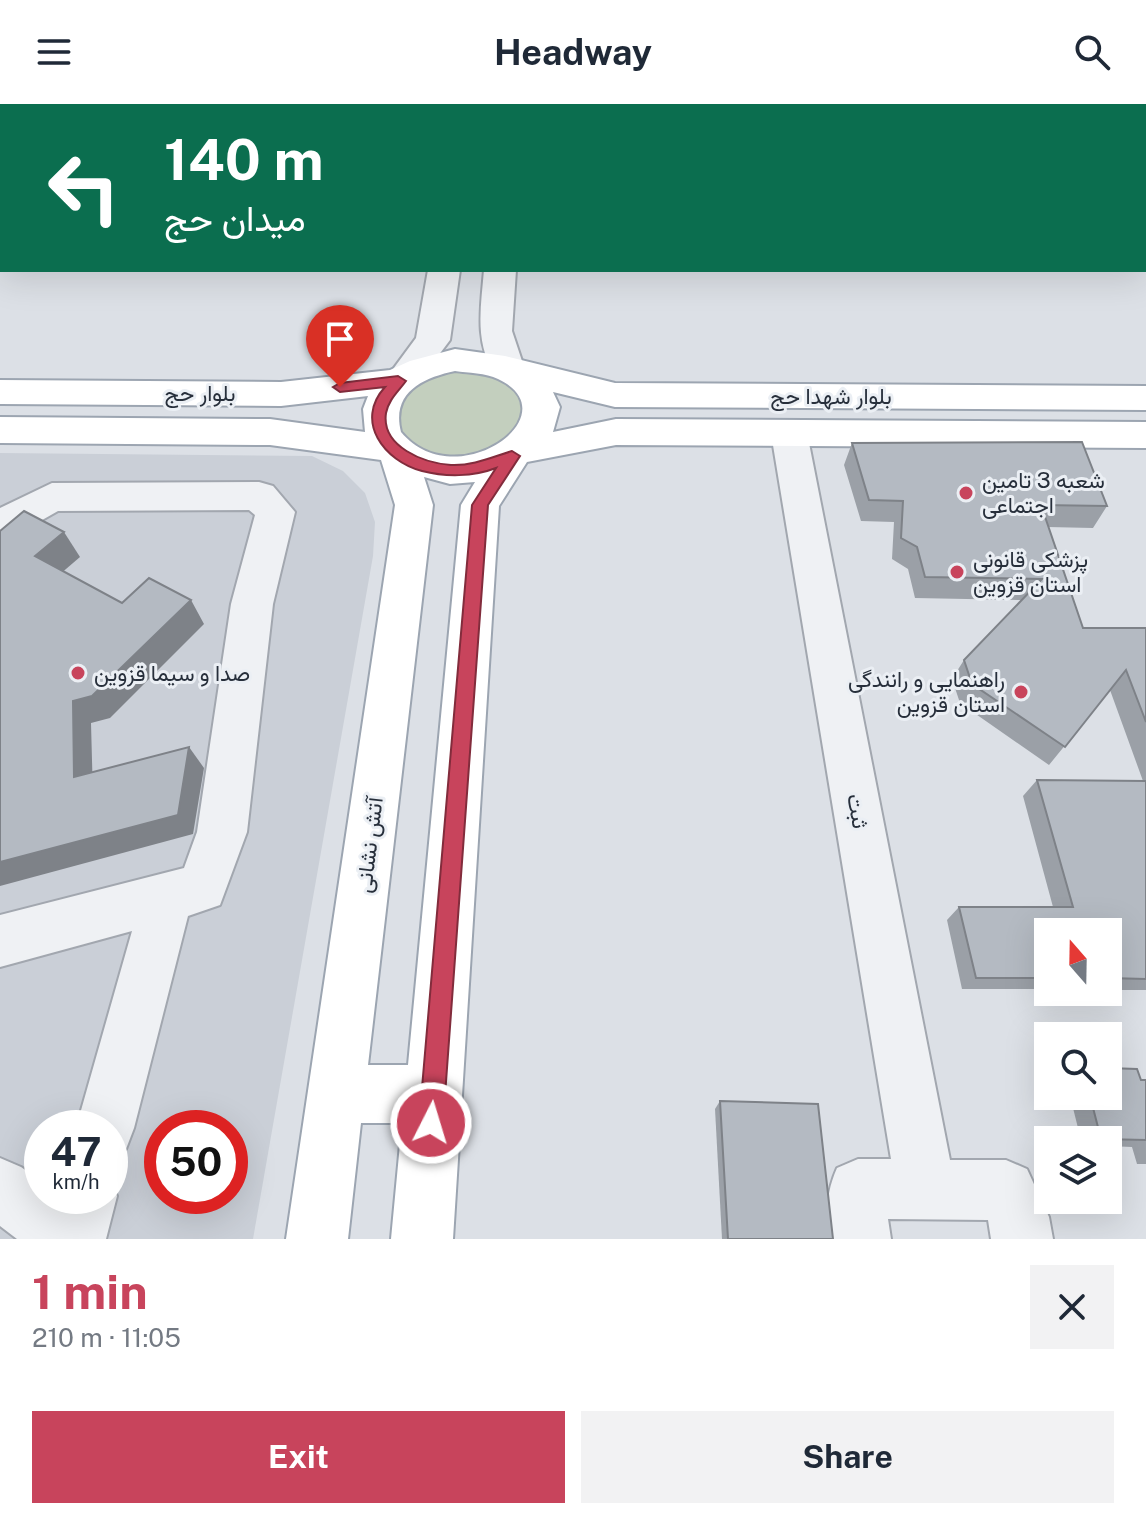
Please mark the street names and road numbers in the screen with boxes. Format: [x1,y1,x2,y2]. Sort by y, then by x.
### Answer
street label: بلوار حج [164,380,236,408]
street label: بلوار شهدا حج [770,383,892,411]
street label: ثبت [842,792,874,831]
street label: آتش نشانی [350,794,389,894]

